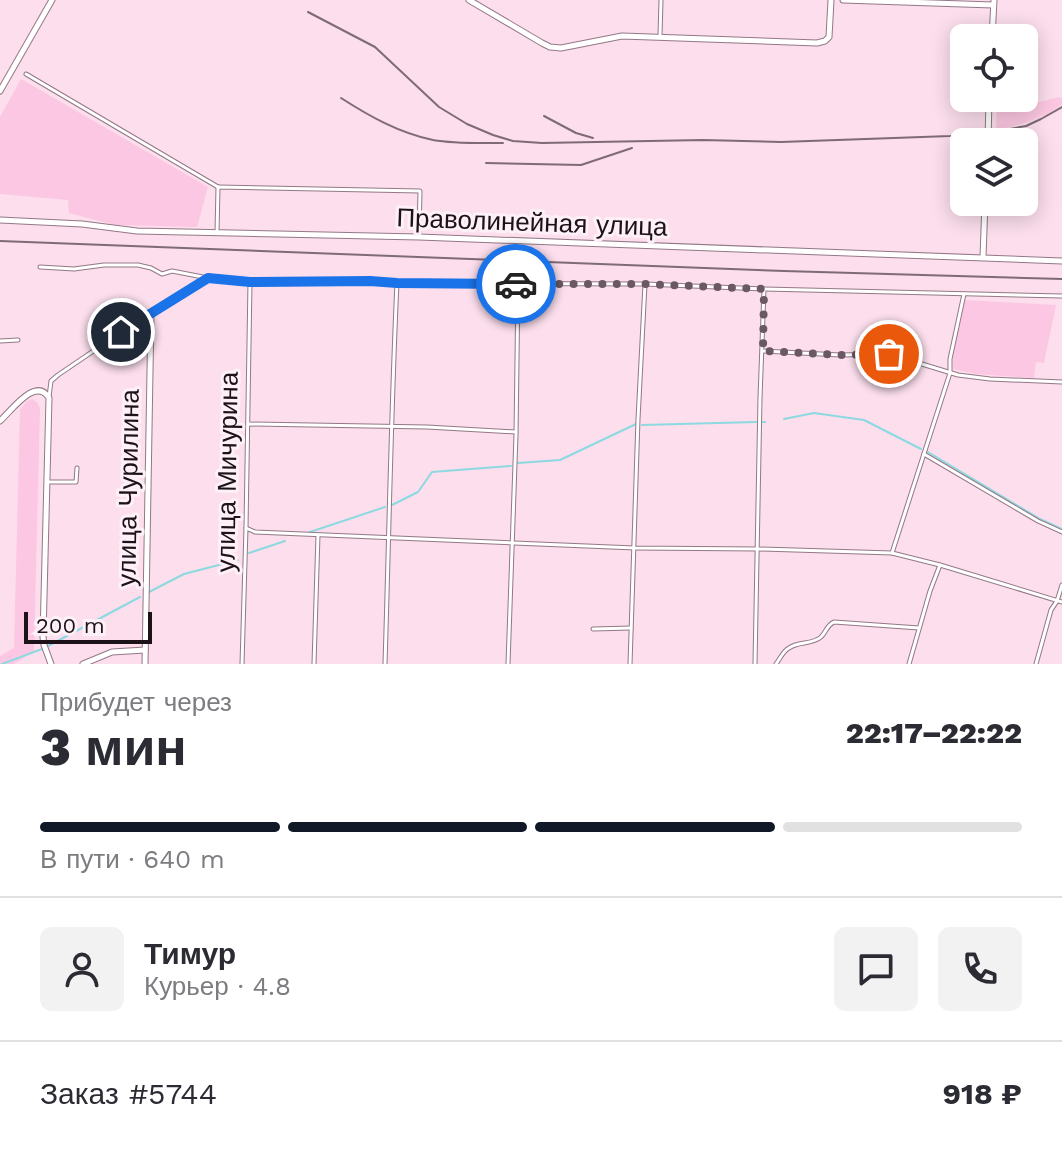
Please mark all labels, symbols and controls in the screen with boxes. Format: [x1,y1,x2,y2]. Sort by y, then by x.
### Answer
map controls [950,24,1038,216]
button: locate [950,24,1038,112]
button: layers [950,128,1038,216]
street label: Праволинейная улица [396,202,669,242]
courier [476,244,556,324]
icon: car [494,262,538,306]
pin [87,298,155,366]
icon: home [99,310,143,354]
pin [855,320,923,388]
icon: bag [867,332,911,376]
street label: улица Мичурина [210,371,244,573]
street label: улица Чурилина [111,388,145,587]
scale bar [24,608,152,644]
text: 200 m [36,613,105,638]
text: Прибудет через [40,687,232,717]
text: 22:17–22:22 [846,715,1022,750]
text: 3 мин [40,717,187,778]
text: В пути · 640 m [40,844,225,874]
button: person [40,927,124,1011]
button: chat [834,927,918,1011]
button: phone [938,927,1022,1011]
text: Тимур [144,936,236,971]
text: Курьер · 4.8 [144,971,291,1001]
text: Заказ #5744 [40,1076,217,1111]
text: 918 ₽ [943,1076,1022,1111]

